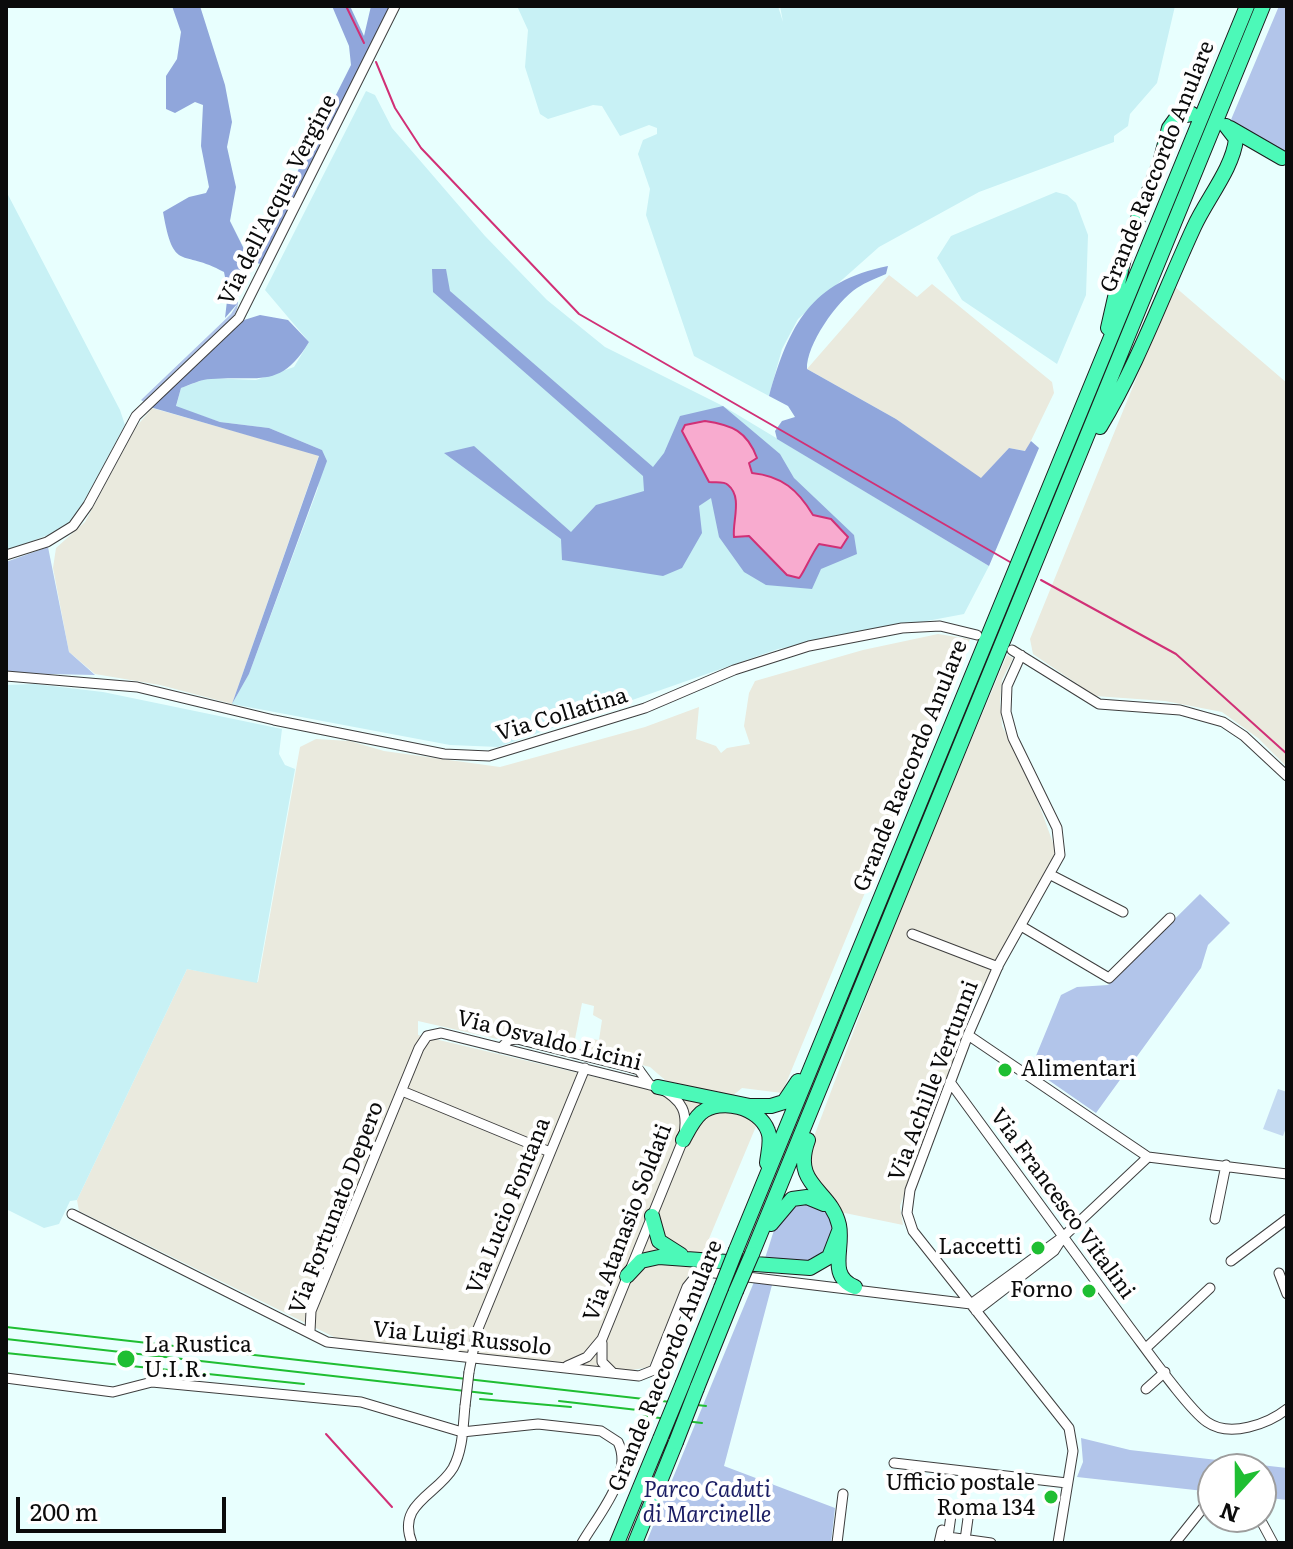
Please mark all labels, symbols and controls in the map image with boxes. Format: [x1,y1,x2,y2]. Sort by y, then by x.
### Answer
street label: Grande Raccordo Anulare [1095,37,1221,297]
street label: Via dell'Acqua Vergine [213,90,343,310]
street label: Grande Raccordo Anulare [848,636,974,896]
street label: Via Collatina [493,682,631,748]
street label: Via Achille Vertunni [883,977,985,1185]
street label: Via Osvaldo Licini [454,1005,644,1077]
place label: Alimentari [1021,1057,1136,1083]
marker: Alimentari [996,1061,1014,1079]
street label: Via Fortunato Depero [284,1098,390,1318]
street label: Via Francesco Vitalini [984,1104,1140,1304]
street label: Via Lucio Fontana [461,1114,557,1298]
street label: Via Atanasio Soldati [578,1120,678,1326]
place label: Laccetti [938,1235,1022,1261]
street label: Grande Raccordo Anulare [603,1236,729,1496]
marker: Laccetti [1029,1239,1047,1257]
place label: Forno [1010,1278,1073,1304]
marker: Forno [1080,1282,1098,1300]
street label: Via Luigi Russolo [371,1316,553,1362]
place label: La Rustica U.I.R. [144,1333,252,1384]
marker: La Rustica U.I.R. [115,1348,137,1370]
north arrow [1197,1453,1277,1533]
place label: Ufficio postale Roma 134 [886,1471,1035,1522]
park label: Parco Caduti di Marcinelle [643,1478,771,1530]
scale bar [20,1481,230,1531]
marker: Ufficio postale Roma 134 [1042,1488,1060,1506]
text: 200 m [30,1493,98,1528]
text: N [1214,1495,1243,1533]

